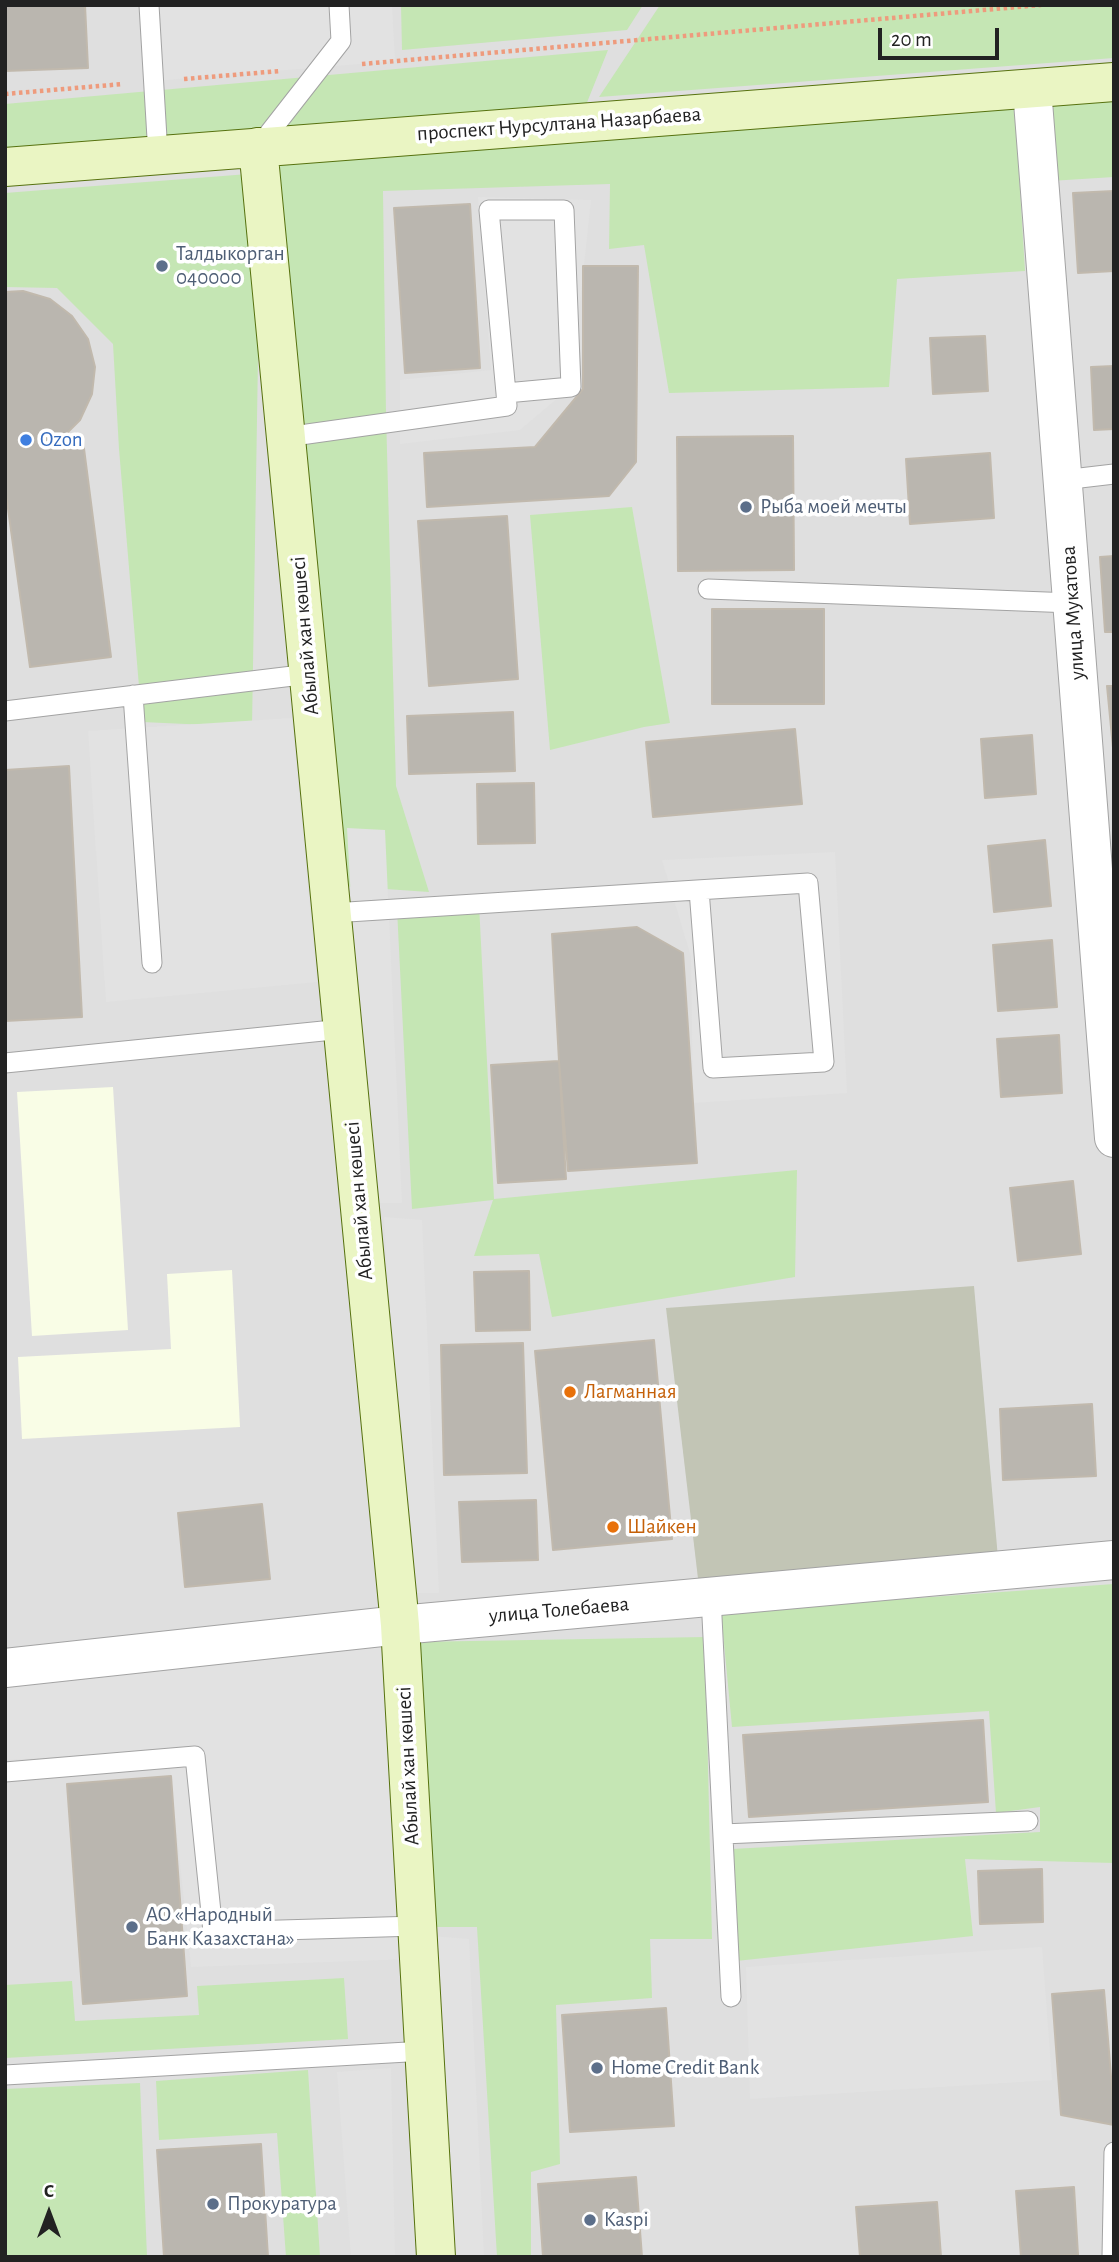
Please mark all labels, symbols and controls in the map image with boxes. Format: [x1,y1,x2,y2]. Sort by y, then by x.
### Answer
scale bar [881,14,1002,58]
text: 20 m [891,29,932,50]
street label: проспект Нурсултана Назарбаева [416,101,702,147]
place label: Талдыкорган 040000 [176,241,285,291]
marker: Талдыкорган 040000 [154,258,170,274]
place label: Ozon [40,427,83,453]
marker: Ozon [18,432,34,448]
place label: Рыба моей мечты [760,494,907,520]
marker: Рыба моей мечты [738,499,754,515]
street label: улица Мукатова [1056,545,1090,681]
street label: Абылай хан көшесі [285,555,325,717]
street label: Абылай хан көшесі [339,1120,379,1282]
place label: Лагманная [584,1379,676,1405]
marker: Лагманная [562,1384,578,1400]
place label: Шайкен [627,1514,697,1540]
marker: Шайкен [605,1519,621,1535]
street label: улица Толебаева [488,1591,630,1629]
street label: Абылай хан көшесі [391,1686,425,1846]
place label: AO «Народный Банк Казахстана» [146,1902,295,1952]
marker: AO «Народный Банк Казахстана» [124,1919,140,1935]
place label: Home Credit Bank [611,2055,759,2081]
marker: Home Credit Bank [589,2060,605,2076]
north arrow [14,2178,84,2248]
text: С [44,2182,54,2201]
place label: Прокуратура [227,2191,337,2217]
marker: Прокуратура [205,2196,221,2212]
place label: Kaspi [604,2207,649,2233]
marker: Kaspi [582,2212,598,2228]

